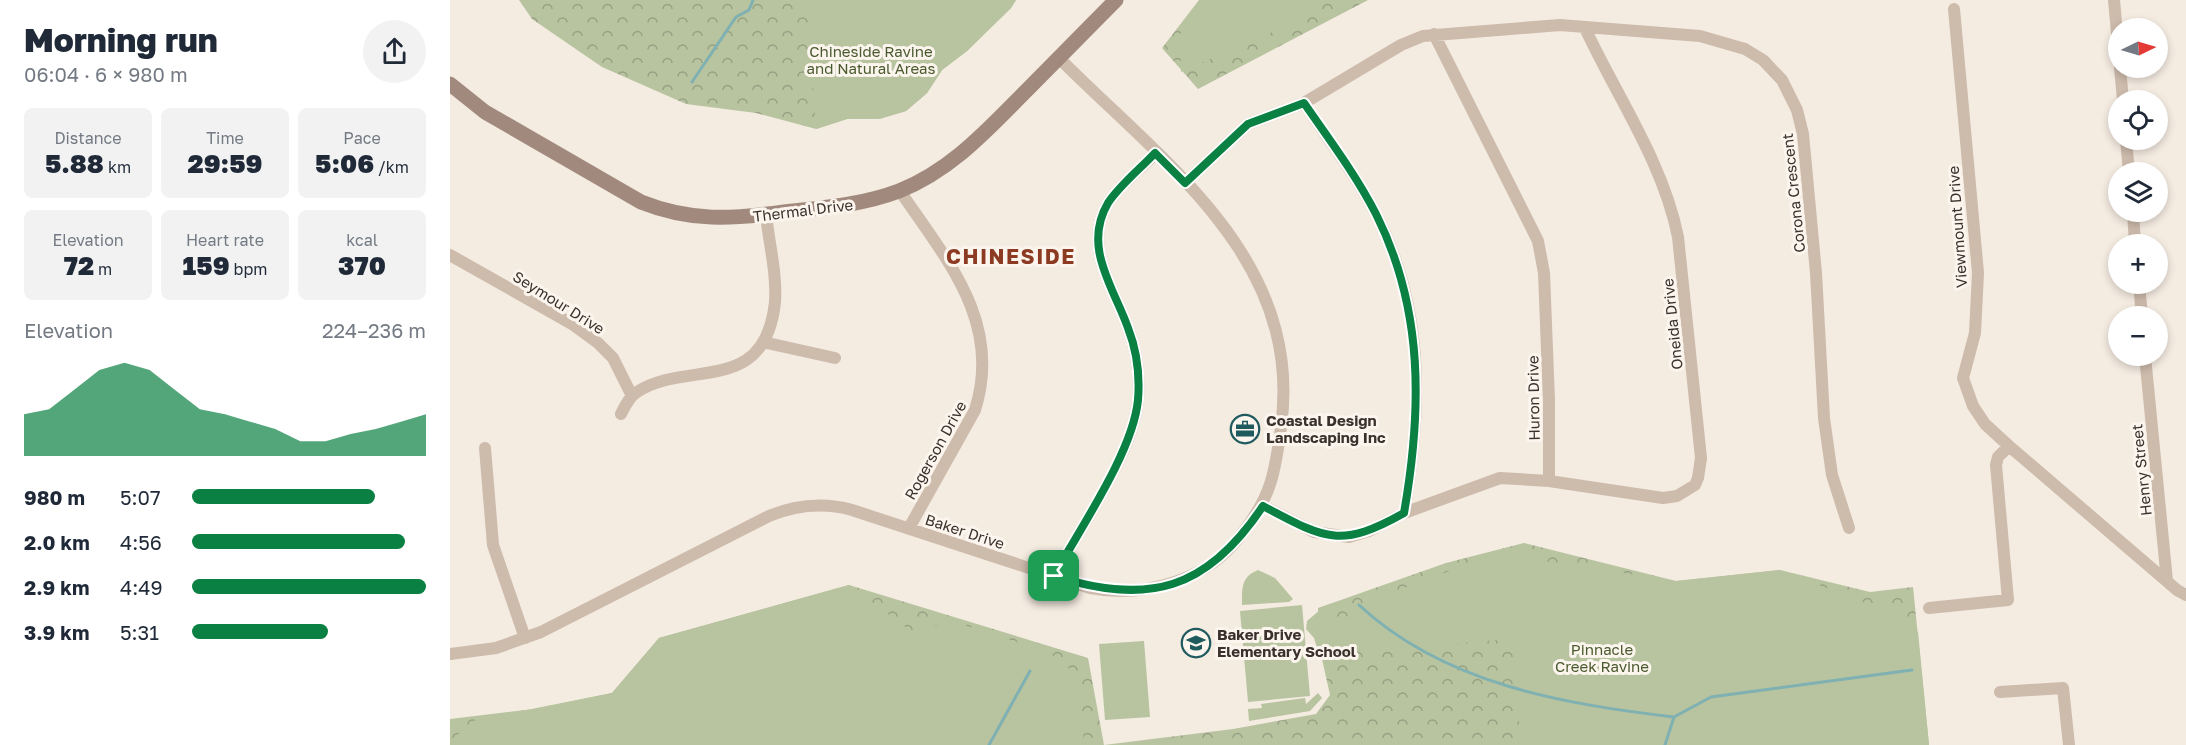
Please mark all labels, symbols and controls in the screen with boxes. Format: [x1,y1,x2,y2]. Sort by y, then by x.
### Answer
north arrow [2108,18,2168,78]
map controls [2108,18,2168,366]
text: Morning run [24,20,218,59]
button: share [363,20,426,83]
park label: Chineside Ravine and Natural Areas [806,42,936,77]
text: 06:04 · 6 × 980 m [24,62,188,86]
button: locate [2108,90,2168,150]
text: Distance [54,128,122,148]
text: Time [206,128,244,148]
text: Pace [343,128,381,148]
street label: Corona Crescent [1778,132,1808,254]
text: 5.88 [45,148,104,179]
text: 29:59 [188,148,262,179]
text: 5:06 [315,148,374,179]
text: km [104,157,131,177]
text: /km [374,157,409,177]
button: layers [2108,162,2168,222]
street label: Viewmount Drive [1944,165,1970,289]
street label: Thermal Drive [752,195,854,225]
text: Elevation [52,230,124,250]
text: Heart rate [186,230,264,250]
text: kcal [346,230,378,250]
button: + [2108,234,2168,294]
district label: CHINESIDE [946,243,1076,269]
text: 72 [64,250,94,281]
text: 159 [183,250,230,281]
text: 370 [338,250,386,281]
text: m [94,259,112,279]
text: bpm [230,259,267,279]
street label: Seymour Drive [510,267,608,337]
street label: Oneida Drive [1658,277,1686,371]
button: − [2108,306,2168,366]
text: Elevation [24,318,113,342]
text: 224–236 m [322,318,426,342]
street label: Huron Drive [1523,355,1543,441]
street label: Rogerson Drive [900,397,970,502]
place label: Coastal Design Landscaping Inc [1266,411,1386,446]
office icon: Coastal Design Landscaping Inc [1229,413,1261,445]
street label: Henry Street [2127,423,2155,517]
text: 980 m [24,485,85,509]
text: 5:07 [120,485,161,509]
street label: Baker Drive [923,510,1007,552]
text: 2.0 km [24,530,90,554]
text: 4:56 [120,530,162,554]
pin [1028,550,1079,601]
icon: arrive [1037,559,1070,592]
text: 2.9 km [24,575,89,599]
text: 4:49 [120,575,163,599]
text: 3.9 km [24,620,89,644]
text: 5:31 [120,620,159,644]
place label: Baker Drive Elementary School [1217,625,1356,660]
school or university icon: Baker Drive Elementary School [1180,627,1212,659]
park label: Pinnacle Creek Ravine [1555,640,1649,675]

